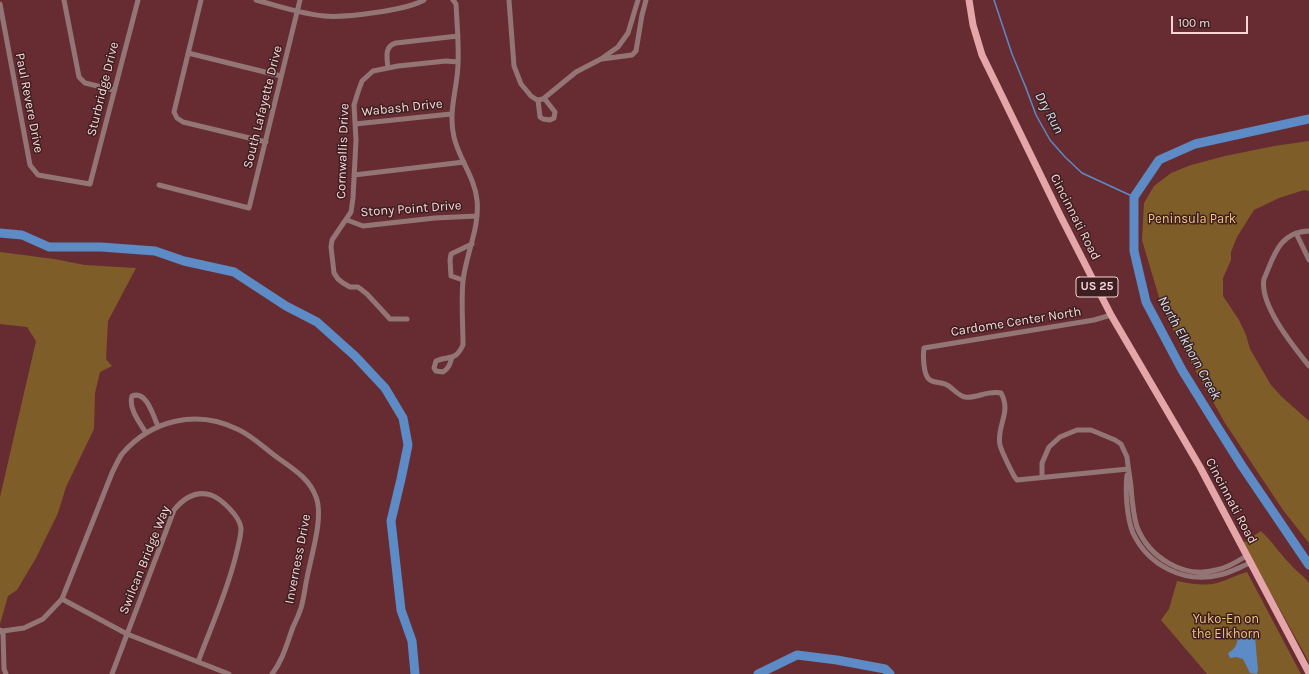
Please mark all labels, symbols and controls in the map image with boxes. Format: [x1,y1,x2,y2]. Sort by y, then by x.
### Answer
scale bar [1173,8,1250,34]
text: 100 m [1178,16,1210,30]
street label: Sturbridge Drive [84,40,122,138]
street label: South Lafayette Drive [240,44,286,170]
street label: Paul Revere Drive [12,52,46,154]
water label: Dry Run [1031,89,1067,137]
street label: Wabash Drive [361,96,443,120]
street label: Cornwallis Drive [334,103,352,199]
street label: Cincinnati Road [1047,171,1103,263]
street label: Stony Point Drive [360,198,462,220]
park label: Peninsula Park [1148,211,1236,227]
road number: US 25 [1076,277,1118,297]
water label: North Elkhorn Creek [1154,293,1224,403]
street label: Cardome Center North [950,304,1082,340]
street label: Cincinnati Road [1202,455,1260,547]
street label: Swilcan Bridge Way [116,504,174,616]
street label: Inverness Drive [282,513,314,605]
park label: Yuko-En on the Elkhorn [1192,611,1260,642]

